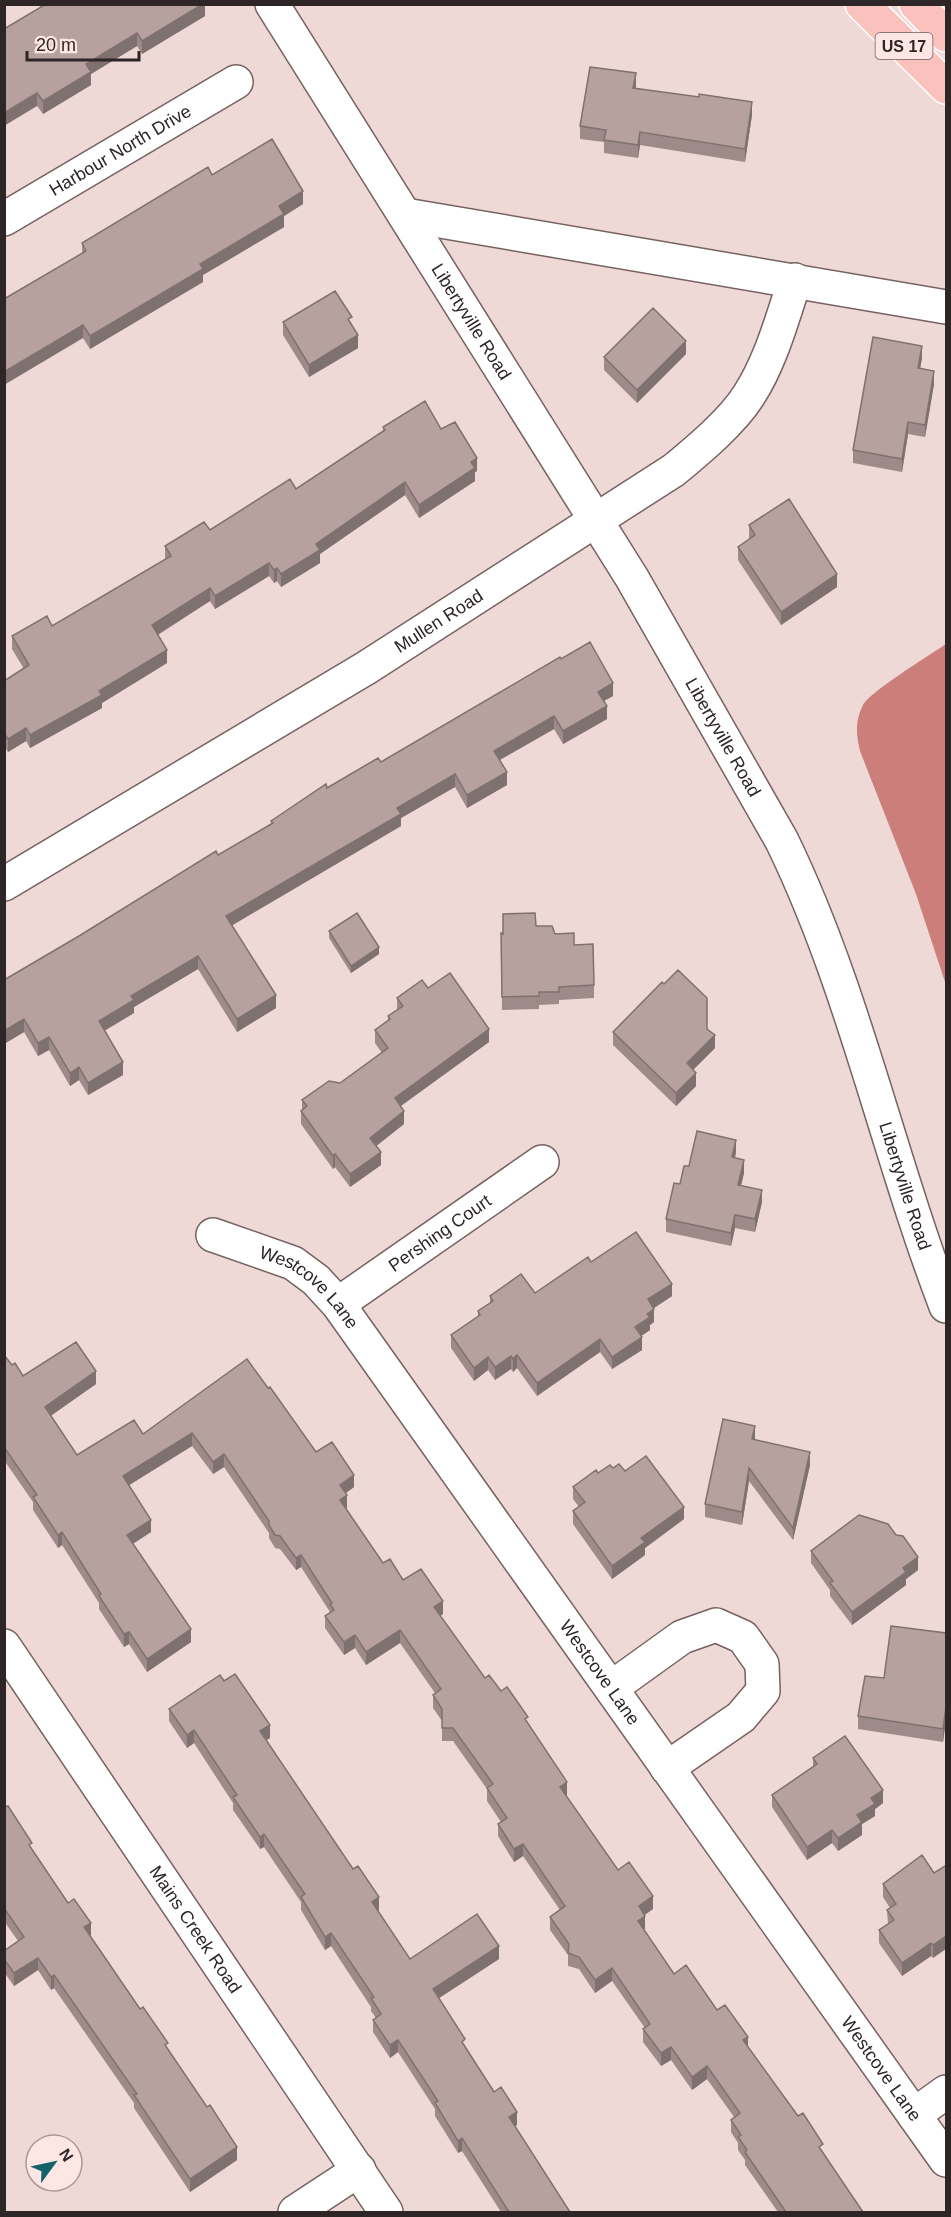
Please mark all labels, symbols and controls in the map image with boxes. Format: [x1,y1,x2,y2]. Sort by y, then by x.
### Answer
scale bar [27,24,140,62]
road number: US 17 [876,33,932,59]
text: 20 m [36,35,76,55]
street label: Harbour North Drive [46,101,195,200]
street label: Libertyville Road [427,260,515,383]
street label: Mullen Road [391,585,487,657]
street label: Libertyville Road [681,675,765,800]
street label: Libertyville Road [875,1120,935,1253]
street label: Pershing Court [385,1191,495,1276]
street label: Westcove Lane [257,1242,362,1333]
street label: Westcove Lane [556,1616,644,1729]
street label: Mains Creek Road [145,1862,245,1997]
street label: Westcove Lane [837,2013,925,2125]
north arrow [24,2133,84,2193]
text: N [56,2146,76,2165]

